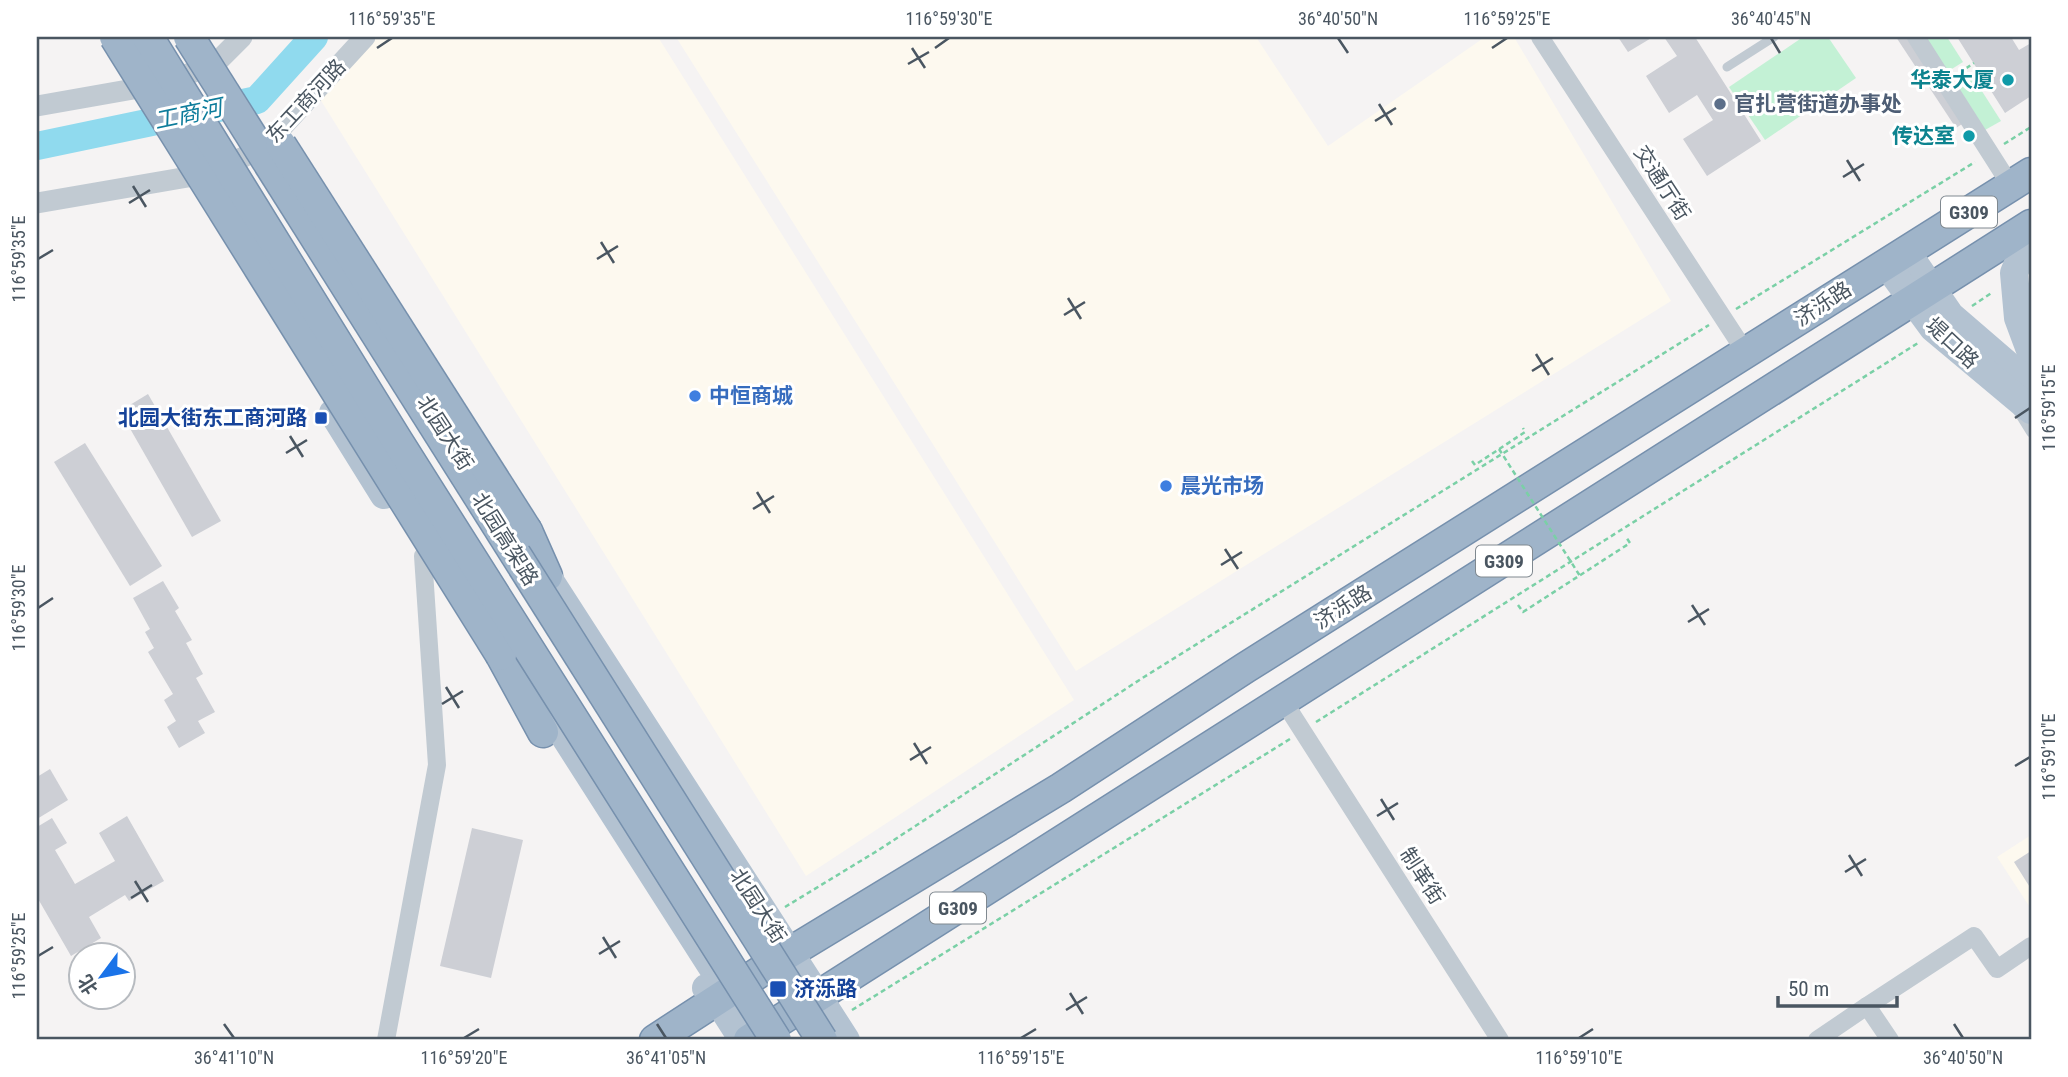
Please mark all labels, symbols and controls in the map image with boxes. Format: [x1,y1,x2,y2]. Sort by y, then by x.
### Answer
text: 116°59'35"E [349,8,435,29]
text: 116°59'30"E [906,8,992,29]
text: 36°40'50"N [1298,8,1378,29]
text: 116°59'25"E [1464,8,1550,29]
text: 36°40'45"N [1731,8,1811,29]
street label: 东工商河路 [261,54,351,148]
place label: 华泰大厦 [1910,68,1994,92]
marker: 华泰大厦 [2000,72,2016,88]
place label: 官扎营街道办事处 [1734,92,1902,116]
water label: 工商河 [152,93,229,135]
marker: 官扎营街道办事处 [1712,96,1728,112]
place label: 传达室 [1892,124,1955,148]
marker: 传达室 [1961,128,1977,144]
street label: 交通厅街 [1629,141,1695,225]
road number: G309 [1941,196,1997,228]
text: 116°59'35"E [8,216,29,302]
street label: 济泺路 [1790,277,1856,331]
street label: 堤口路 [1921,313,1983,373]
text: 116°59'15"E [2038,365,2059,451]
place label: 中恒商城 [709,384,793,408]
marker: 中恒商城 [687,388,703,404]
street label: 北园大街 [412,391,478,475]
place label: 北园大街东工商河路 [118,406,307,430]
marker: 北园大街东工商河路 [313,410,329,426]
place label: 晨光市场 [1180,474,1264,498]
marker: 晨光市场 [1158,478,1174,494]
street label: 北园高架路 [467,488,543,590]
road number: G309 [1476,546,1532,576]
text: 116°59'30"E [8,565,29,651]
street label: 济泺路 [1310,580,1376,634]
text: 116°59'10"E [2038,714,2059,800]
street label: 制革街 [1395,843,1449,909]
street label: 北园大街 [725,864,791,948]
road number: G309 [930,893,986,924]
text: 116°59'25"E [8,913,29,999]
north arrow [66,940,136,1010]
scale bar [1778,965,1896,1009]
text: 北 [73,971,103,999]
place label: 济泺路 [794,977,857,1001]
text: 50 m [1788,977,1829,1001]
marker: 济泺路 [768,979,788,999]
text: 36°41'10"N [194,1047,274,1068]
text: 116°59'20"E [421,1047,507,1068]
text: 36°41'05"N [626,1047,706,1068]
text: 116°59'15"E [978,1047,1064,1068]
text: 116°59'10"E [1536,1047,1622,1068]
text: 36°40'50"N [1923,1047,2003,1068]

